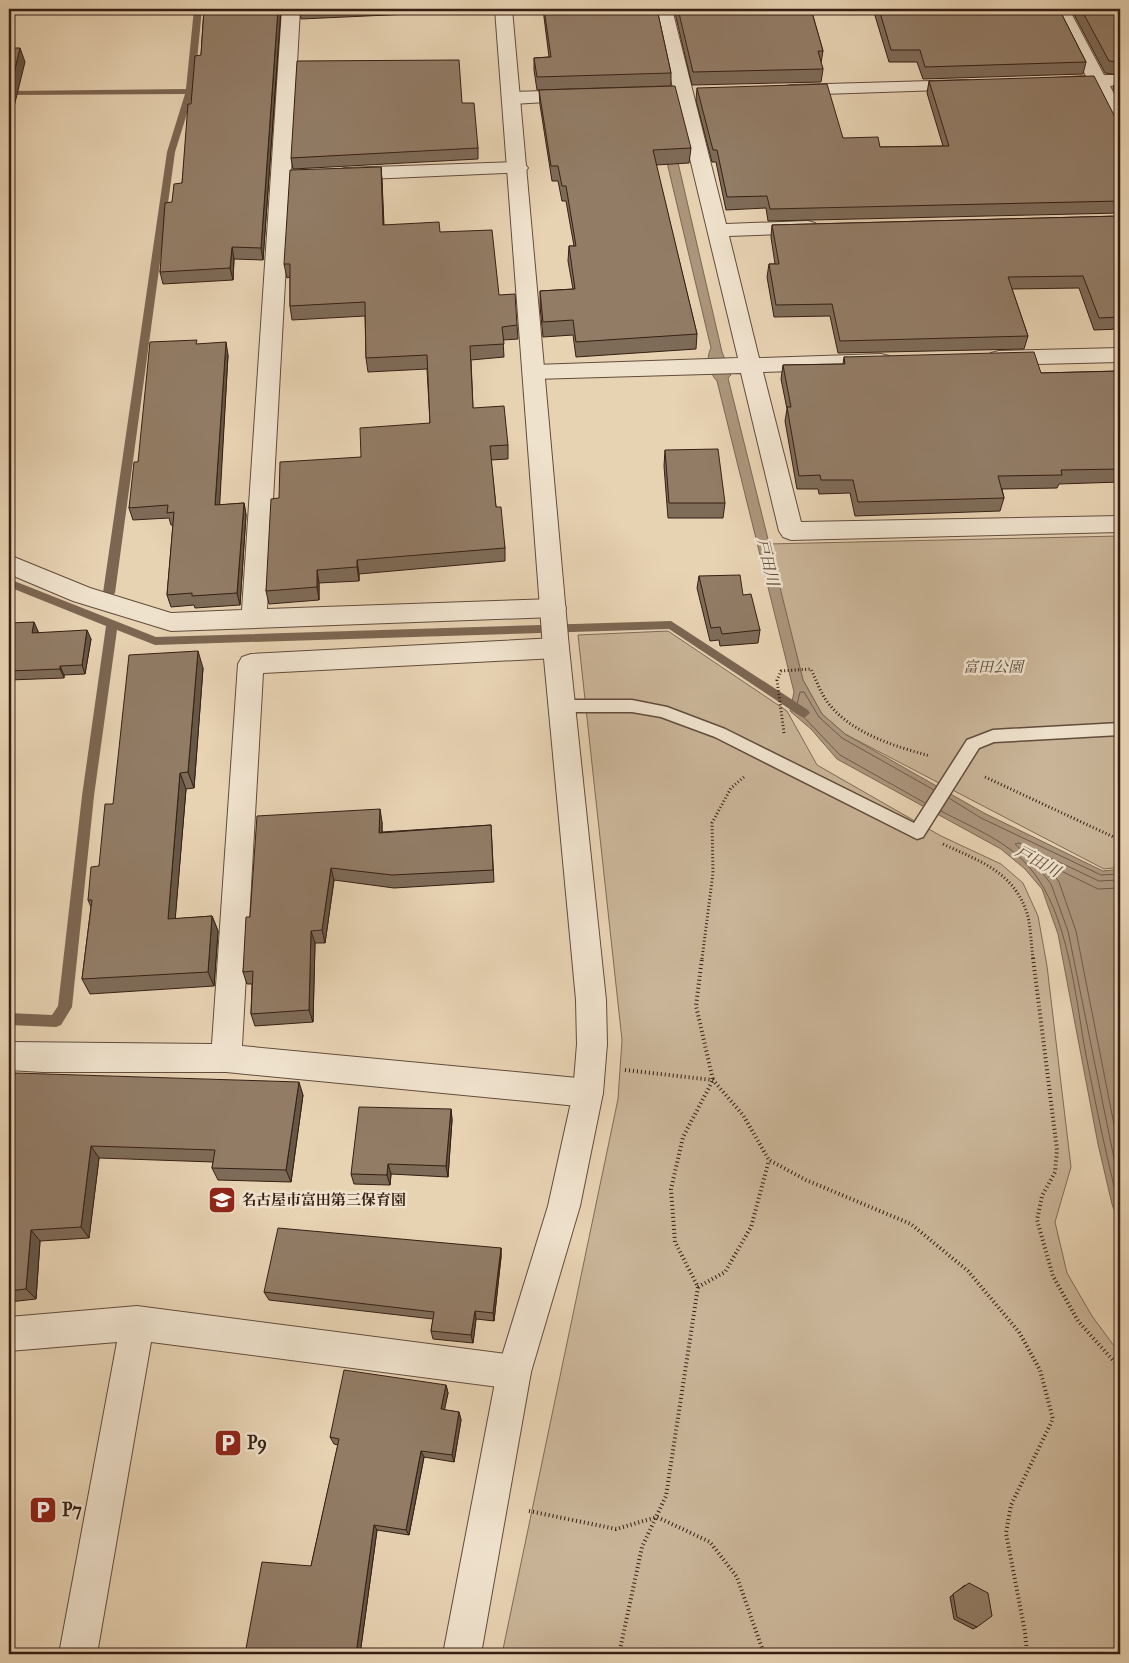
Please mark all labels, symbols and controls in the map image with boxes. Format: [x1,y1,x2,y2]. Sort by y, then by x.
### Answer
water label: 戸田川 [753,536,783,589]
park label: 富田公園 [963,658,1026,676]
water label: 戸田川 [1012,841,1065,882]
school or university icon: 名古屋市富田第三保育園 [207,1185,237,1215]
place label: 名古屋市富田第三保育園 [241,1191,406,1209]
parking icon: P9 [213,1428,243,1458]
place label: P9 [247,1432,267,1455]
parking icon: P7 [28,1495,58,1525]
place label: P7 [62,1499,82,1521]

